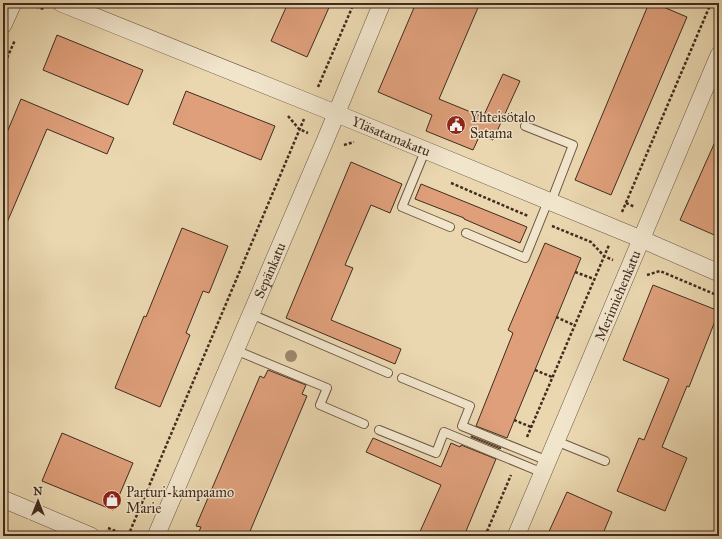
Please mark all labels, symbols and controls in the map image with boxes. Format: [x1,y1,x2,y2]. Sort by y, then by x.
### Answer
place label: Yhteisötalo Satama [470,109,535,142]
street label: Yläsatamakatu [349,113,433,161]
public building icon: Yhteisötalo Satama [445,114,467,136]
street label: Sepänkatu [251,239,290,301]
street label: Merimiehenkatu [591,247,645,344]
north arrow [18,481,58,521]
place label: Parturi-kampaamo Marie [126,484,234,517]
text: N [33,485,43,498]
shop icon: Parturi-kampaamo Marie [101,489,123,511]

